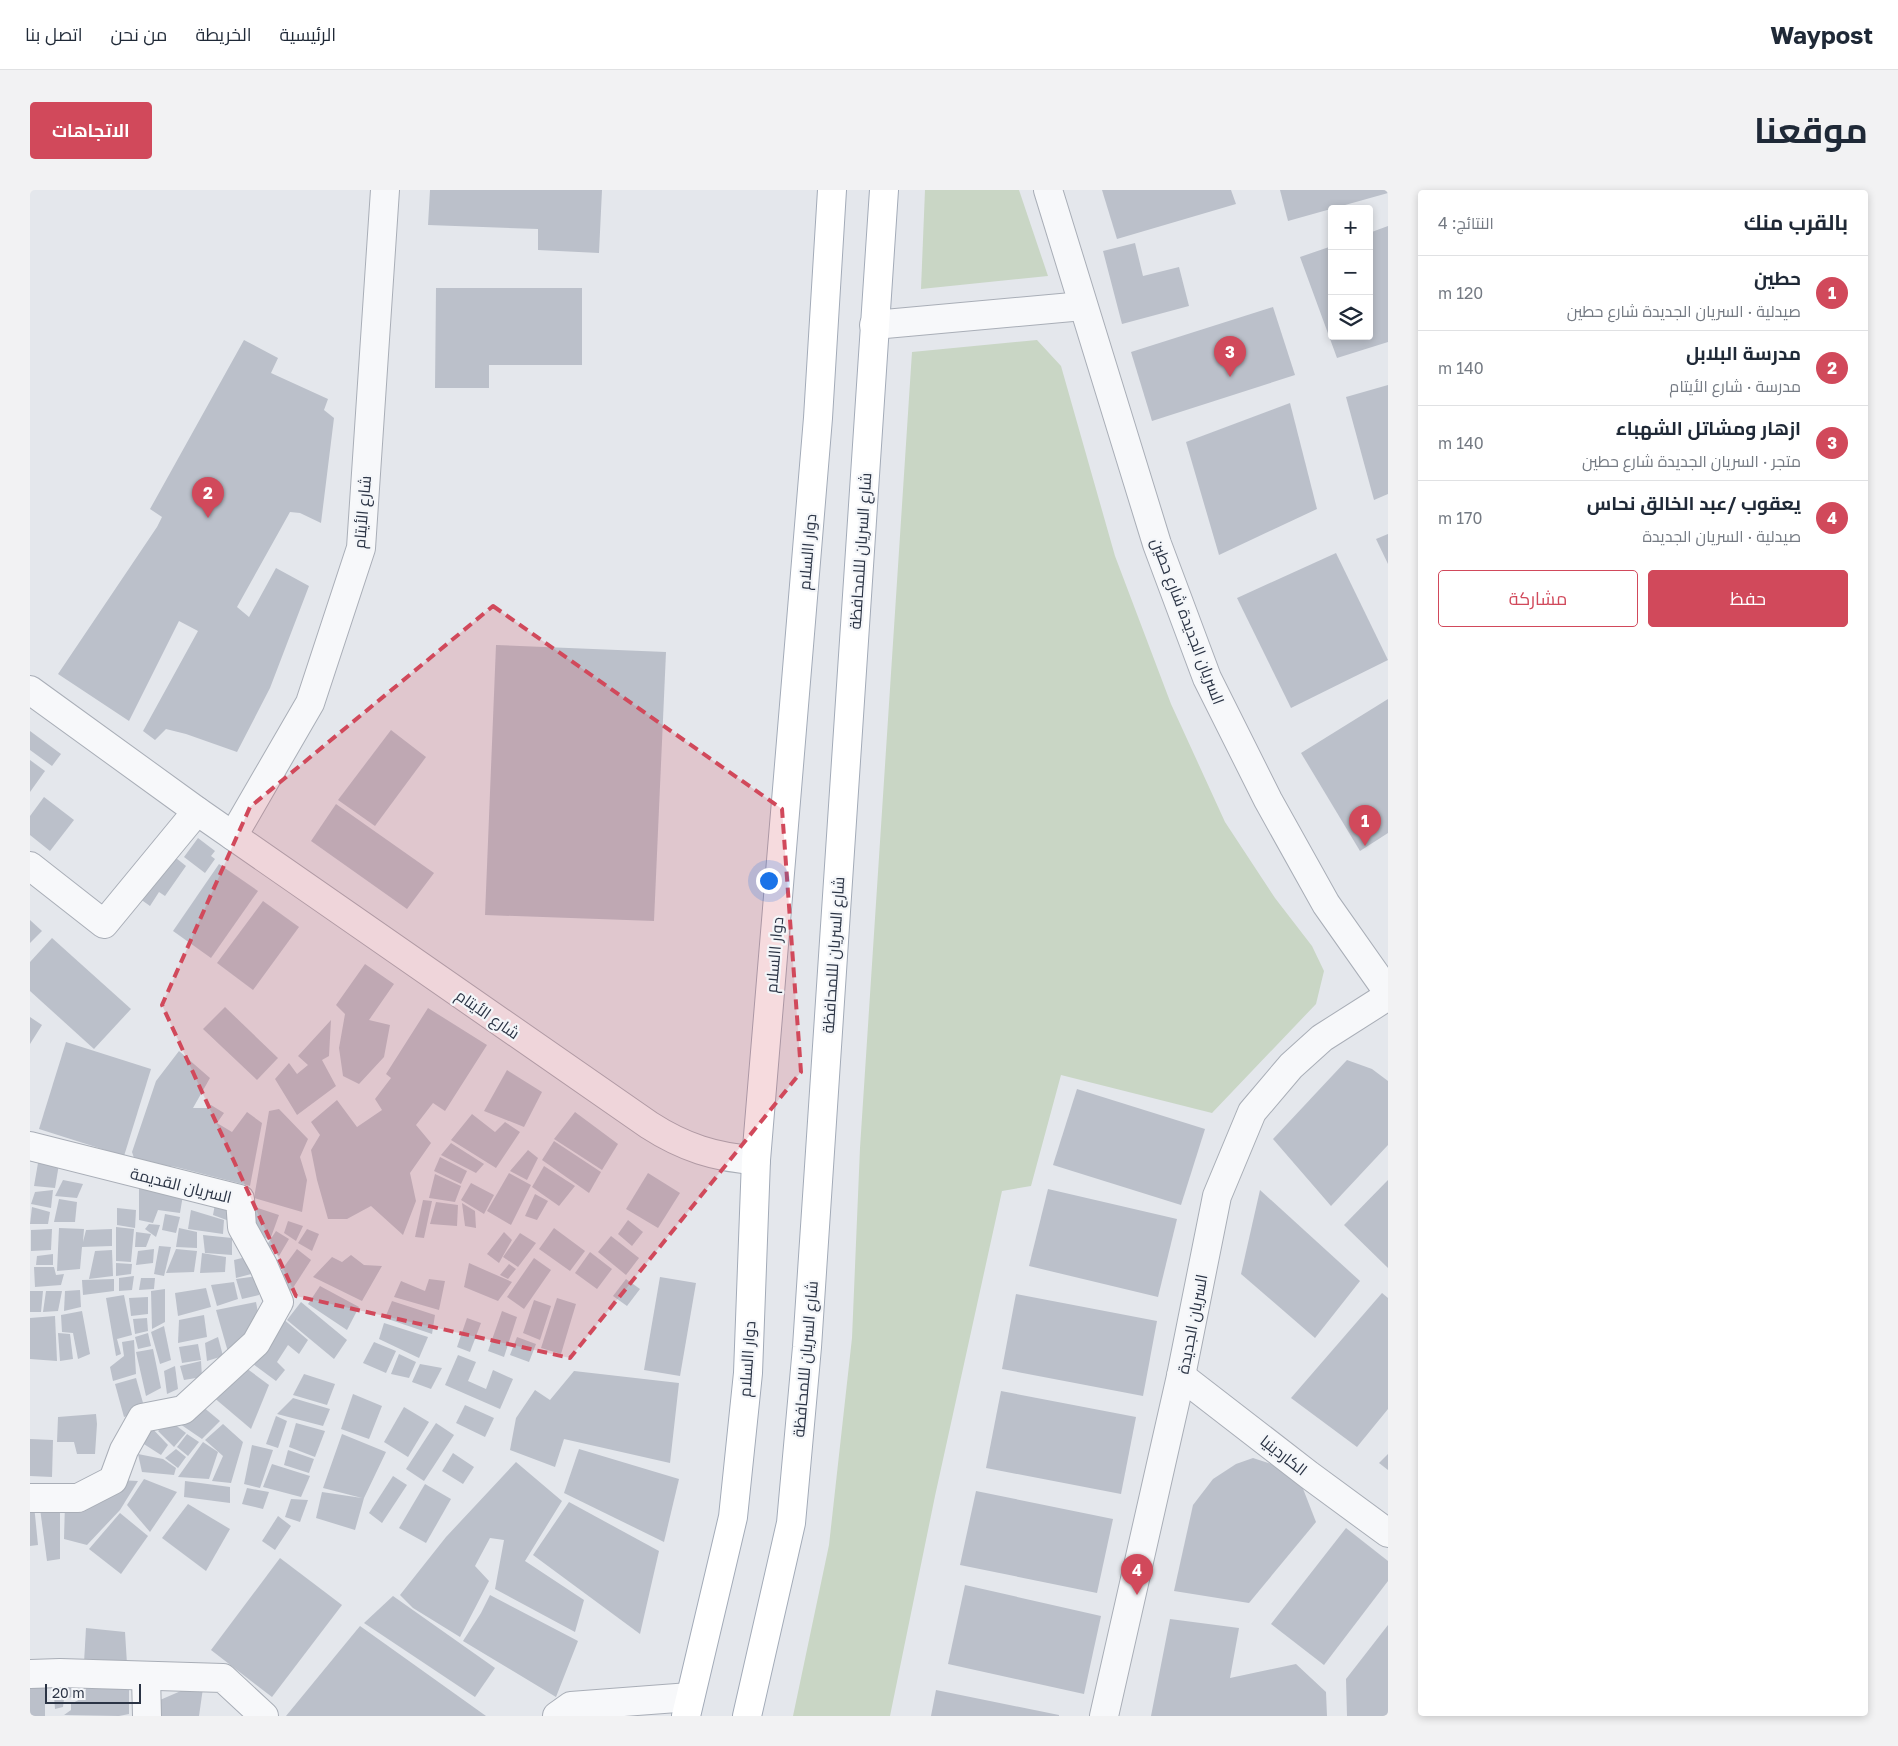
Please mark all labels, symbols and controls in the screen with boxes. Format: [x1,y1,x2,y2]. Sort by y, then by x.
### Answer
text: Waypost [1770,20,1873,49]
text: اتصل بنا [25,23,83,45]
text: من نحن [111,23,167,45]
text: الخريطة [195,23,252,45]
text: الرئيسية [280,23,336,45]
button: الاتجاهات [30,102,152,159]
text: موقعنا [1754,109,1868,151]
map controls [1328,205,1373,340]
button: + [1328,205,1373,250]
text: بالقرب منك [1744,209,1848,235]
text: النتائج: 4 [1438,213,1494,233]
button: − [1328,250,1373,295]
text: حطين [1754,266,1801,289]
text: 120 m [1438,283,1483,303]
text: 1 [1828,283,1836,303]
button: layers [1328,295,1373,340]
text: صيدلية · السريان الجديدة شارع حطين [1567,301,1801,321]
pin: 3 [1214,336,1246,377]
text: مدرسة البلابل [1686,341,1801,364]
text: 140 m [1438,358,1484,378]
text: 2 [1827,358,1837,378]
text: مدرسة · شارع الأيتام [1669,376,1801,396]
text: ازهار ومشاتل الشهباء [1616,416,1801,439]
text: 140 m [1438,433,1484,453]
text: 3 [1827,433,1837,453]
text: متجر · السريان الجديدة شارع حطين [1582,451,1801,471]
street label: شارع السريان لللمحافظة [845,472,877,630]
street label: شارع الأيتام [349,475,377,550]
pin: 2 [192,477,224,518]
text: يعقوب /عبد الخالق نحاس [1587,491,1801,514]
text: 170 m [1438,508,1482,528]
text: 4 [1827,508,1837,528]
street label: دوار االسلام [794,513,822,591]
text: صيدلية · السريان الجديدة [1642,526,1801,546]
street label: السريان الجديدة شارع حطين [1145,535,1229,708]
button: مشاركة [1438,570,1638,627]
button: حفظ [1648,570,1848,627]
pin: 1 [1349,805,1381,846]
your location [756,868,782,894]
street label: شارع السريان لللمحافظة [818,876,850,1034]
street label: دوار االسلام [761,916,789,994]
street label: شارع الأيتام [451,985,524,1045]
street label: السريان القديمة [128,1163,234,1208]
street label: السريان الجديدة [1173,1273,1212,1376]
street label: شارع السريان لللمحافظة [788,1280,824,1438]
street label: دوار االسلام [734,1320,762,1398]
street label: الكاردينيا [1256,1430,1312,1480]
pin: 4 [1121,1554,1153,1595]
scale bar [45,1681,141,1704]
text: 20 m [52,1684,85,1701]

